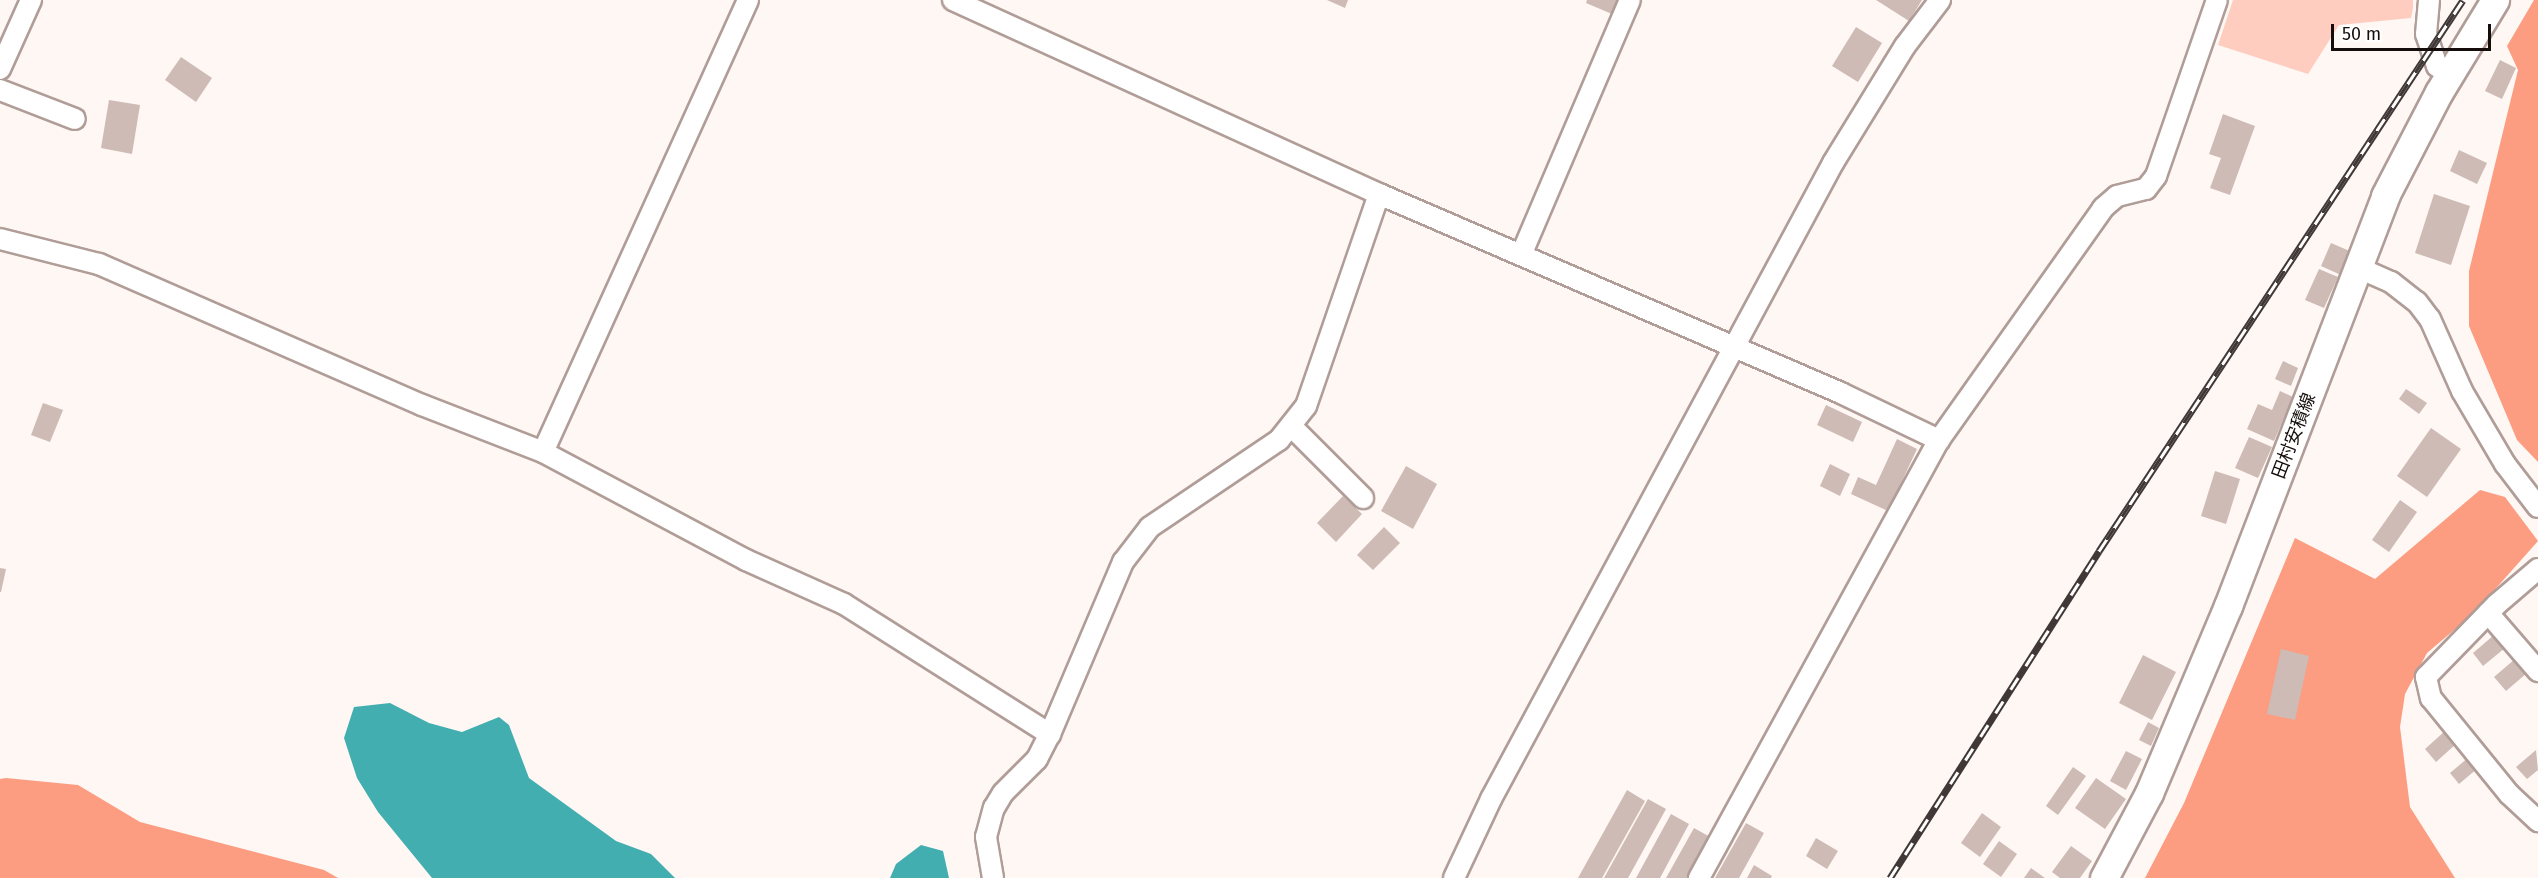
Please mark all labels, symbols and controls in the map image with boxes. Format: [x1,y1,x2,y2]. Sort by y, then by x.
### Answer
scale bar [2334,12,2494,50]
text: 50 m [2342,23,2381,45]
street label: 田村安積線 [2268,390,2320,482]

